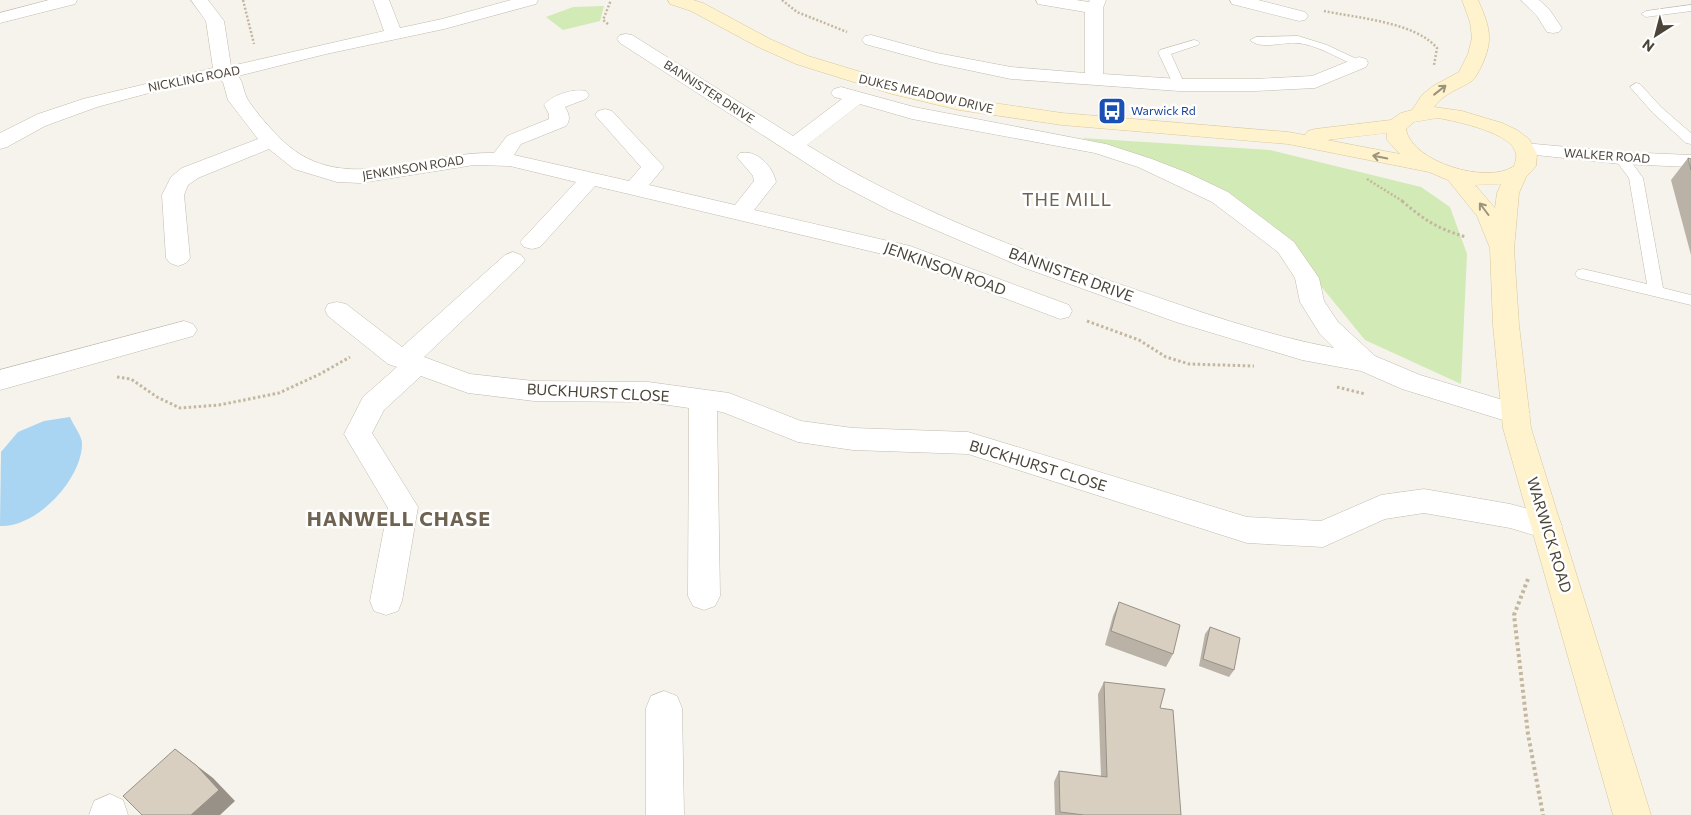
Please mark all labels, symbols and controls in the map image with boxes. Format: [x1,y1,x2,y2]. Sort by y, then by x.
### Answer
north arrow [1631,10,1681,60]
text: N [1639,36,1657,56]
street label: BANNISTER DRIVE [662,57,757,126]
street label: NICKLING ROAD [147,62,241,94]
street label: DUKES MEADOW DRIVE [858,71,995,115]
one-way arrow [1433,84,1446,95]
bus stop icon: Warwick Rd [1097,96,1127,126]
place label: Warwick Rd [1131,103,1196,117]
street label: WALKER ROAD [1563,145,1651,165]
one-way arrow [1373,151,1389,161]
street label: JENKINSON ROAD [361,152,465,183]
district label: THE MILL [1022,188,1112,210]
one-way arrow [1479,202,1489,216]
street label: JENKINSON ROAD [882,238,1009,298]
street label: BANNISTER DRIVE [1007,243,1136,305]
street label: BUCKHURST CLOSE [526,379,670,405]
street label: BUCKHURST CLOSE [967,436,1109,495]
street label: WARWICK ROAD [1524,475,1576,595]
district label: HANWELL CHASE [307,506,491,530]

